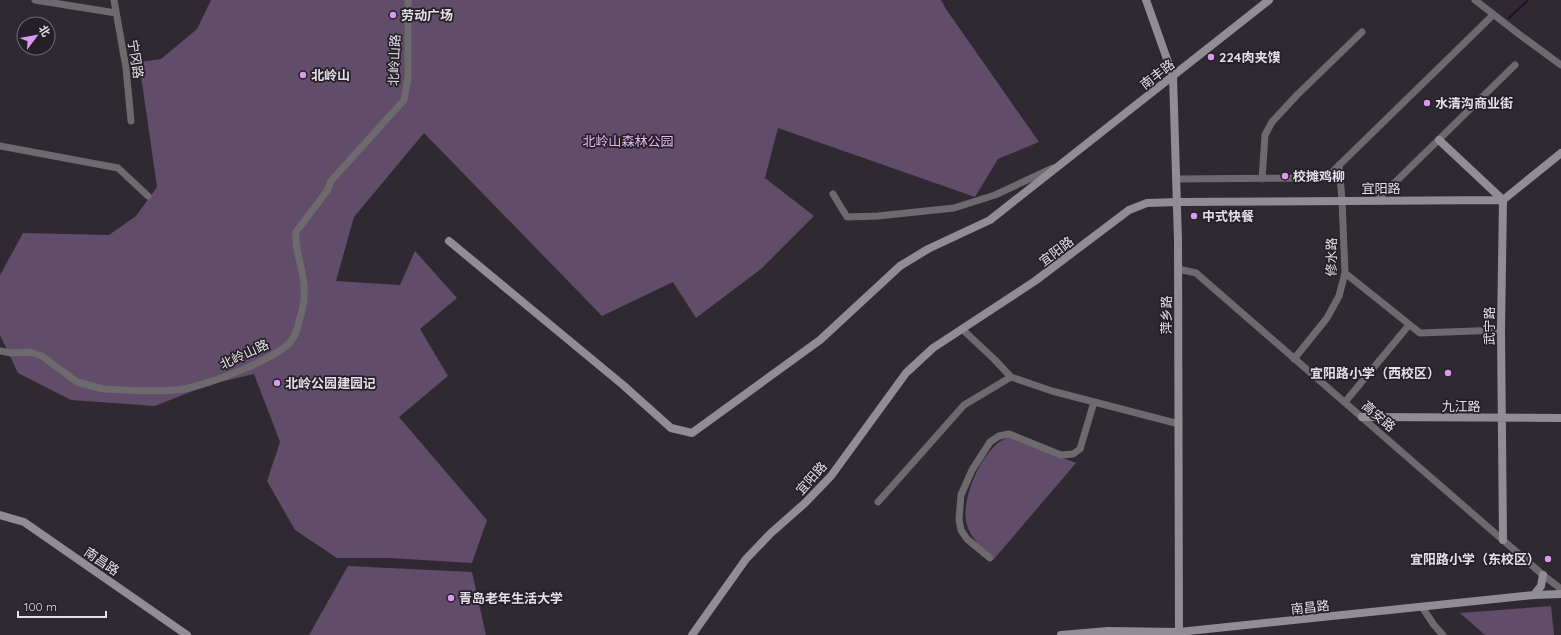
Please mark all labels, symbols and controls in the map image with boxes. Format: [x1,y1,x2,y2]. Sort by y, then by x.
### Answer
place label: 劳动广场 [401,7,453,23]
marker: 劳动广场 [388,10,398,20]
north arrow [16,16,56,56]
text: 北 [36,22,53,39]
street label: 北岭山路 [385,34,403,86]
street label: 宁冈路 [125,38,147,80]
place label: 224肉夹馍 [1219,49,1280,65]
marker: 224肉夹馍 [1206,52,1216,62]
street label: 南丰路 [1137,56,1177,92]
place label: 北岭山 [311,67,350,83]
marker: 北岭山 [298,70,308,80]
place label: 水清沟商业街 [1435,95,1513,111]
marker: 水清沟商业街 [1422,98,1432,108]
park label: 北岭山森林公园 [582,133,674,149]
place label: 校摊鸡柳 [1293,168,1345,184]
marker: 校摊鸡柳 [1280,171,1290,181]
street label: 宜阳路 [1361,180,1401,196]
place label: 中式快餐 [1202,208,1254,224]
marker: 中式快餐 [1189,211,1199,221]
street label: 宜阳路 [1036,233,1076,269]
street label: 修水路 [1323,237,1339,277]
street label: 萍乡路 [1158,295,1174,335]
street label: 武宁路 [1481,306,1497,346]
street label: 北岭山路 [217,336,271,372]
place label: 宜阳路小学（西校区） [1310,365,1440,381]
marker: 宜阳路小学（西校区） [1443,368,1453,378]
place label: 北岭公园建园记 [285,375,376,391]
marker: 北岭公园建园记 [272,378,282,388]
street label: 高安路 [1359,397,1399,435]
street label: 九江路 [1441,398,1481,414]
street label: 宜阳路 [792,458,830,498]
street label: 南昌路 [81,543,123,579]
place label: 宜阳路小学（东校区） [1410,551,1540,567]
marker: 宜阳路小学（东校区） [1543,554,1553,564]
place label: 青岛老年生活大学 [459,590,563,606]
scale bar [18,593,106,619]
marker: 青岛老年生活大学 [446,593,456,603]
street label: 南昌路 [1290,597,1330,617]
text: 100 m [24,599,57,614]

